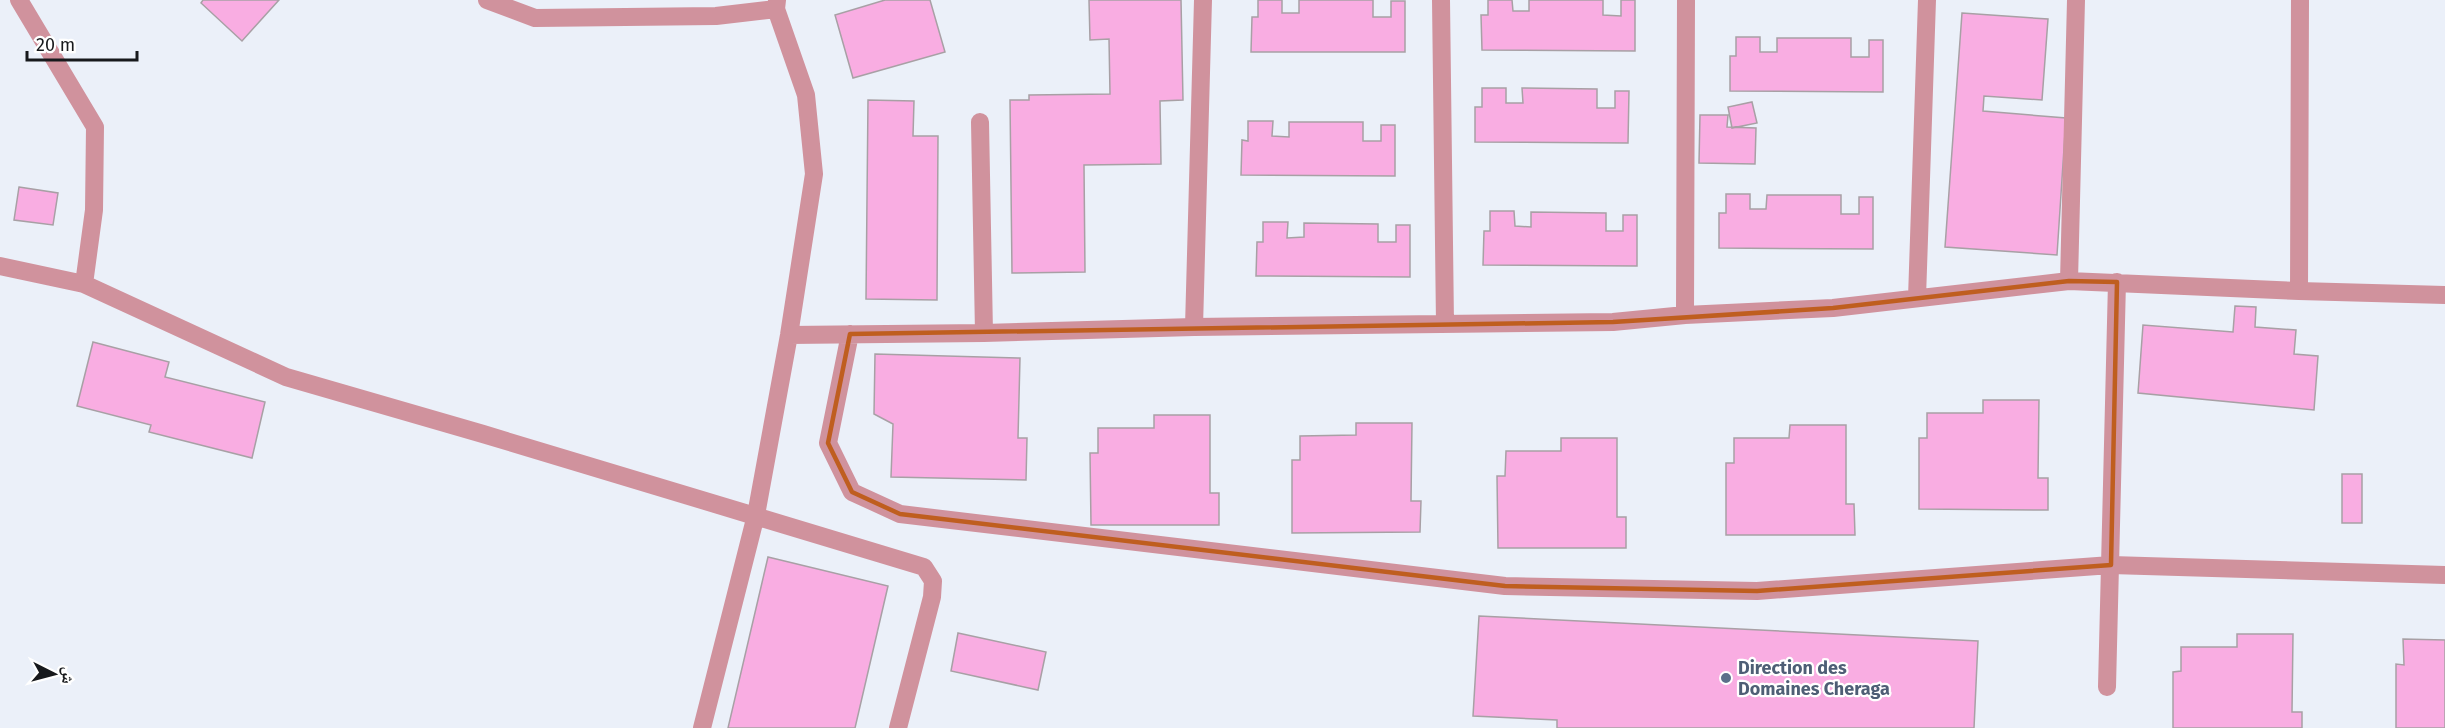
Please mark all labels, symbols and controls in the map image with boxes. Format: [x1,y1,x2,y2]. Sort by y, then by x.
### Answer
scale bar [27,24,136,62]
text: 20 m [36,34,75,56]
north arrow [24,644,84,704]
place label: Direction des Domaines Cheraga [1738,657,1890,700]
text: ش [58,666,79,685]
marker: Direction des Domaines Cheraga [1719,671,1733,685]

